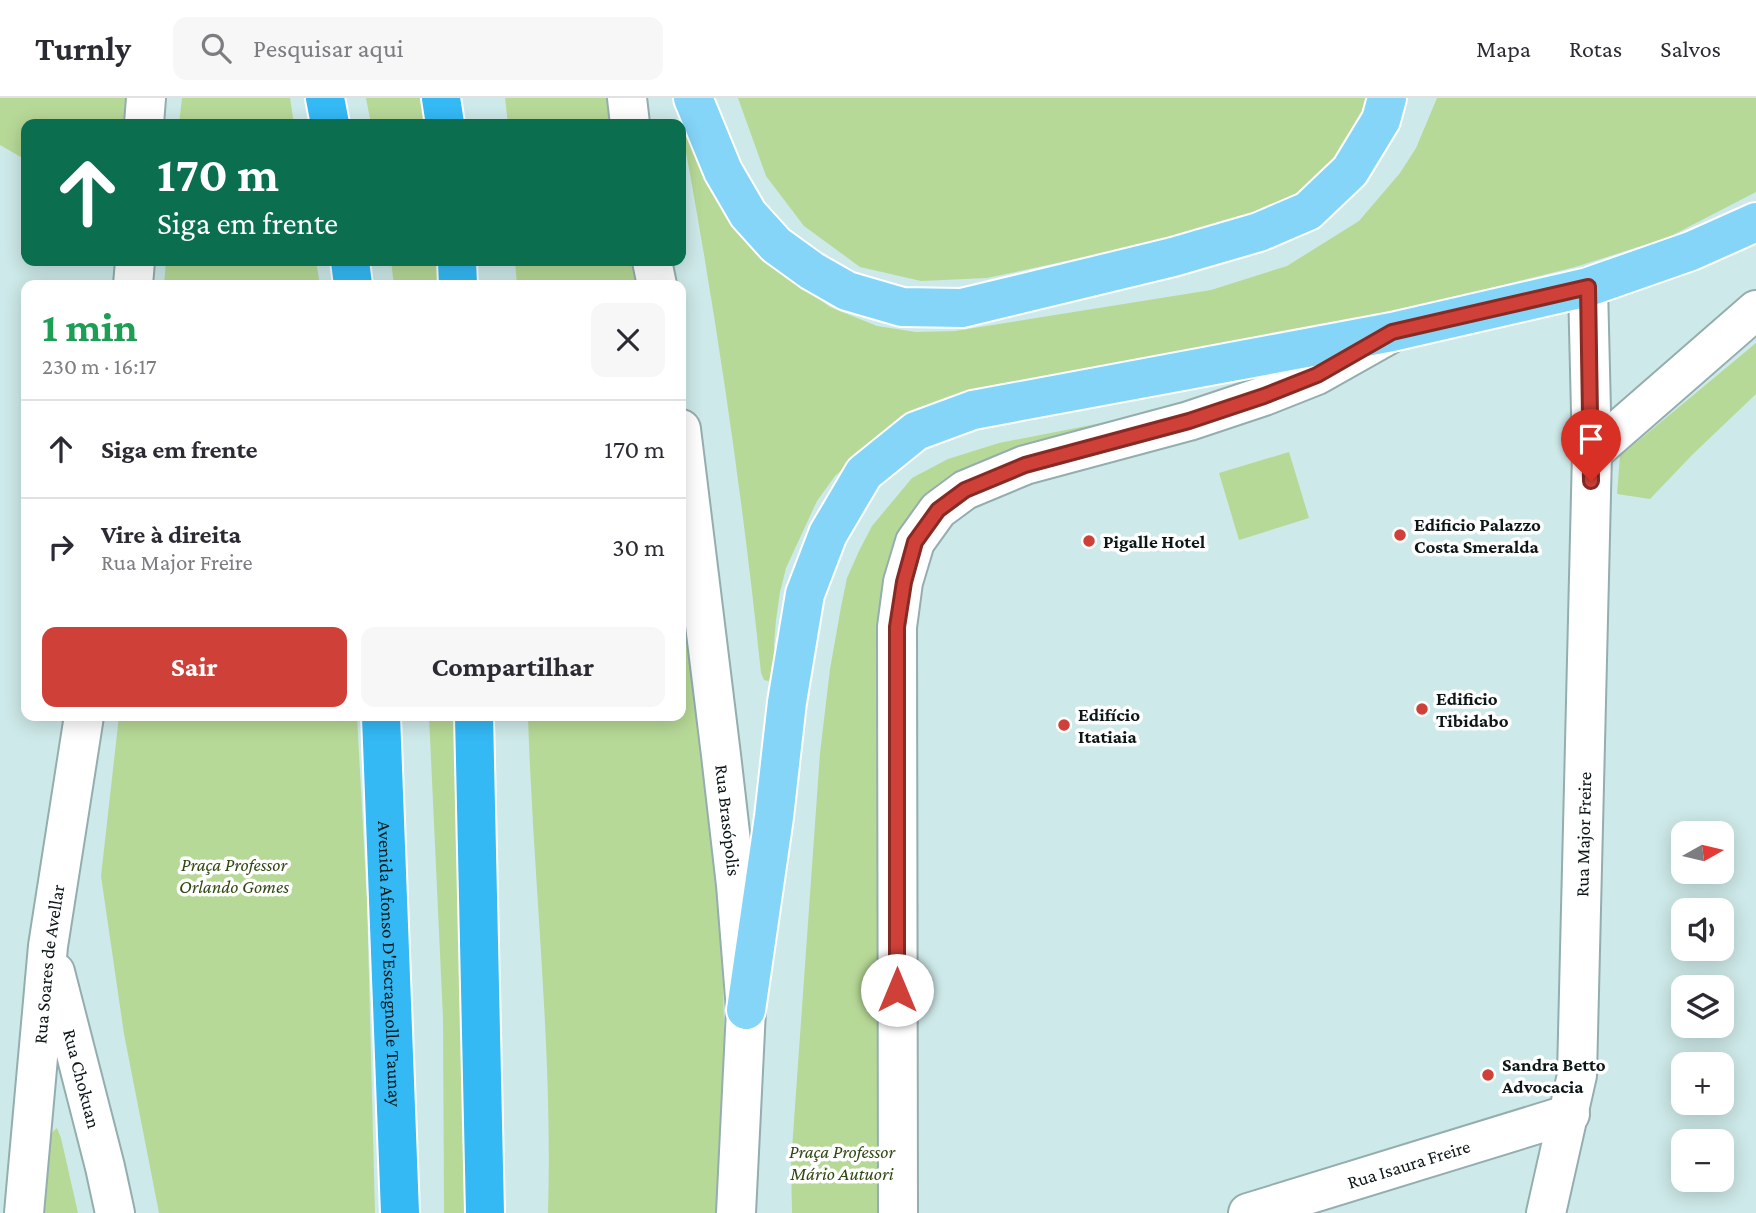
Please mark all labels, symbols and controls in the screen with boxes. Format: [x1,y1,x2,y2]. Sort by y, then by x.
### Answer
search box [173,17,663,80]
icon: search [197,29,235,67]
text: Turnly [35,30,131,67]
text: Pesquisar aqui [253,34,403,63]
text: Mapa [1476,35,1531,62]
text: Rotas [1569,35,1622,62]
text: Salvos [1660,35,1721,62]
icon: ahead [42,147,133,238]
text: 170 m [157,147,279,202]
text: Siga em frente [157,205,338,241]
text: 1 min [42,303,138,350]
button: close [591,303,665,377]
text: 230 m · 16:17 [42,353,157,379]
pin [1561,409,1621,481]
icon: arrive [1572,420,1610,458]
icon: ahead [42,430,80,468]
text: Siga em frente [101,435,258,464]
text: 170 m [604,435,665,464]
place label: Edificio Palazzo Costa Smeralda [1414,514,1541,557]
text: Vire à direita [101,520,241,549]
marker: Edificio Palazzo Costa Smeralda [1392,527,1408,543]
icon: right [42,528,80,566]
place label: Pigalle Hotel [1103,531,1206,552]
text: 30 m [612,533,665,562]
marker: Pigalle Hotel [1081,533,1097,549]
text: Rua Major Freire [101,549,253,575]
button: Sair [42,627,347,707]
button: Compartilhar [361,627,665,707]
place label: Edificio Tibidabo [1436,688,1509,731]
marker: Edificio Tibidabo [1414,701,1430,717]
place label: Edifício Itatiaia [1078,704,1140,747]
marker: Edifício Itatiaia [1056,717,1072,733]
street label: Rua Brasópolis [711,763,745,877]
street label: Rua Major Freire [1571,772,1595,897]
street label: Avenida Afonso D'Escragnolle Taunay [374,820,406,1108]
north arrow [1671,821,1734,884]
map controls [1671,821,1734,1192]
park label: Praça Professor Orlando Gomes [179,854,289,897]
street label: Rua Soares de Avellar [29,883,69,1045]
button: sound [1671,898,1734,961]
position arrow [860,953,934,1027]
button: layers [1671,975,1734,1038]
street label: Rua Chokuan [59,1027,105,1131]
button: + [1671,1052,1734,1115]
place label: Sandra Betto Advocacia [1501,1054,1606,1097]
marker: Sandra Betto Advocacia [1480,1067,1496,1083]
button: − [1671,1129,1734,1192]
street label: Rua Isaura Freire [1345,1135,1473,1193]
park label: Praça Professor Mário Autuori [789,1141,896,1184]

